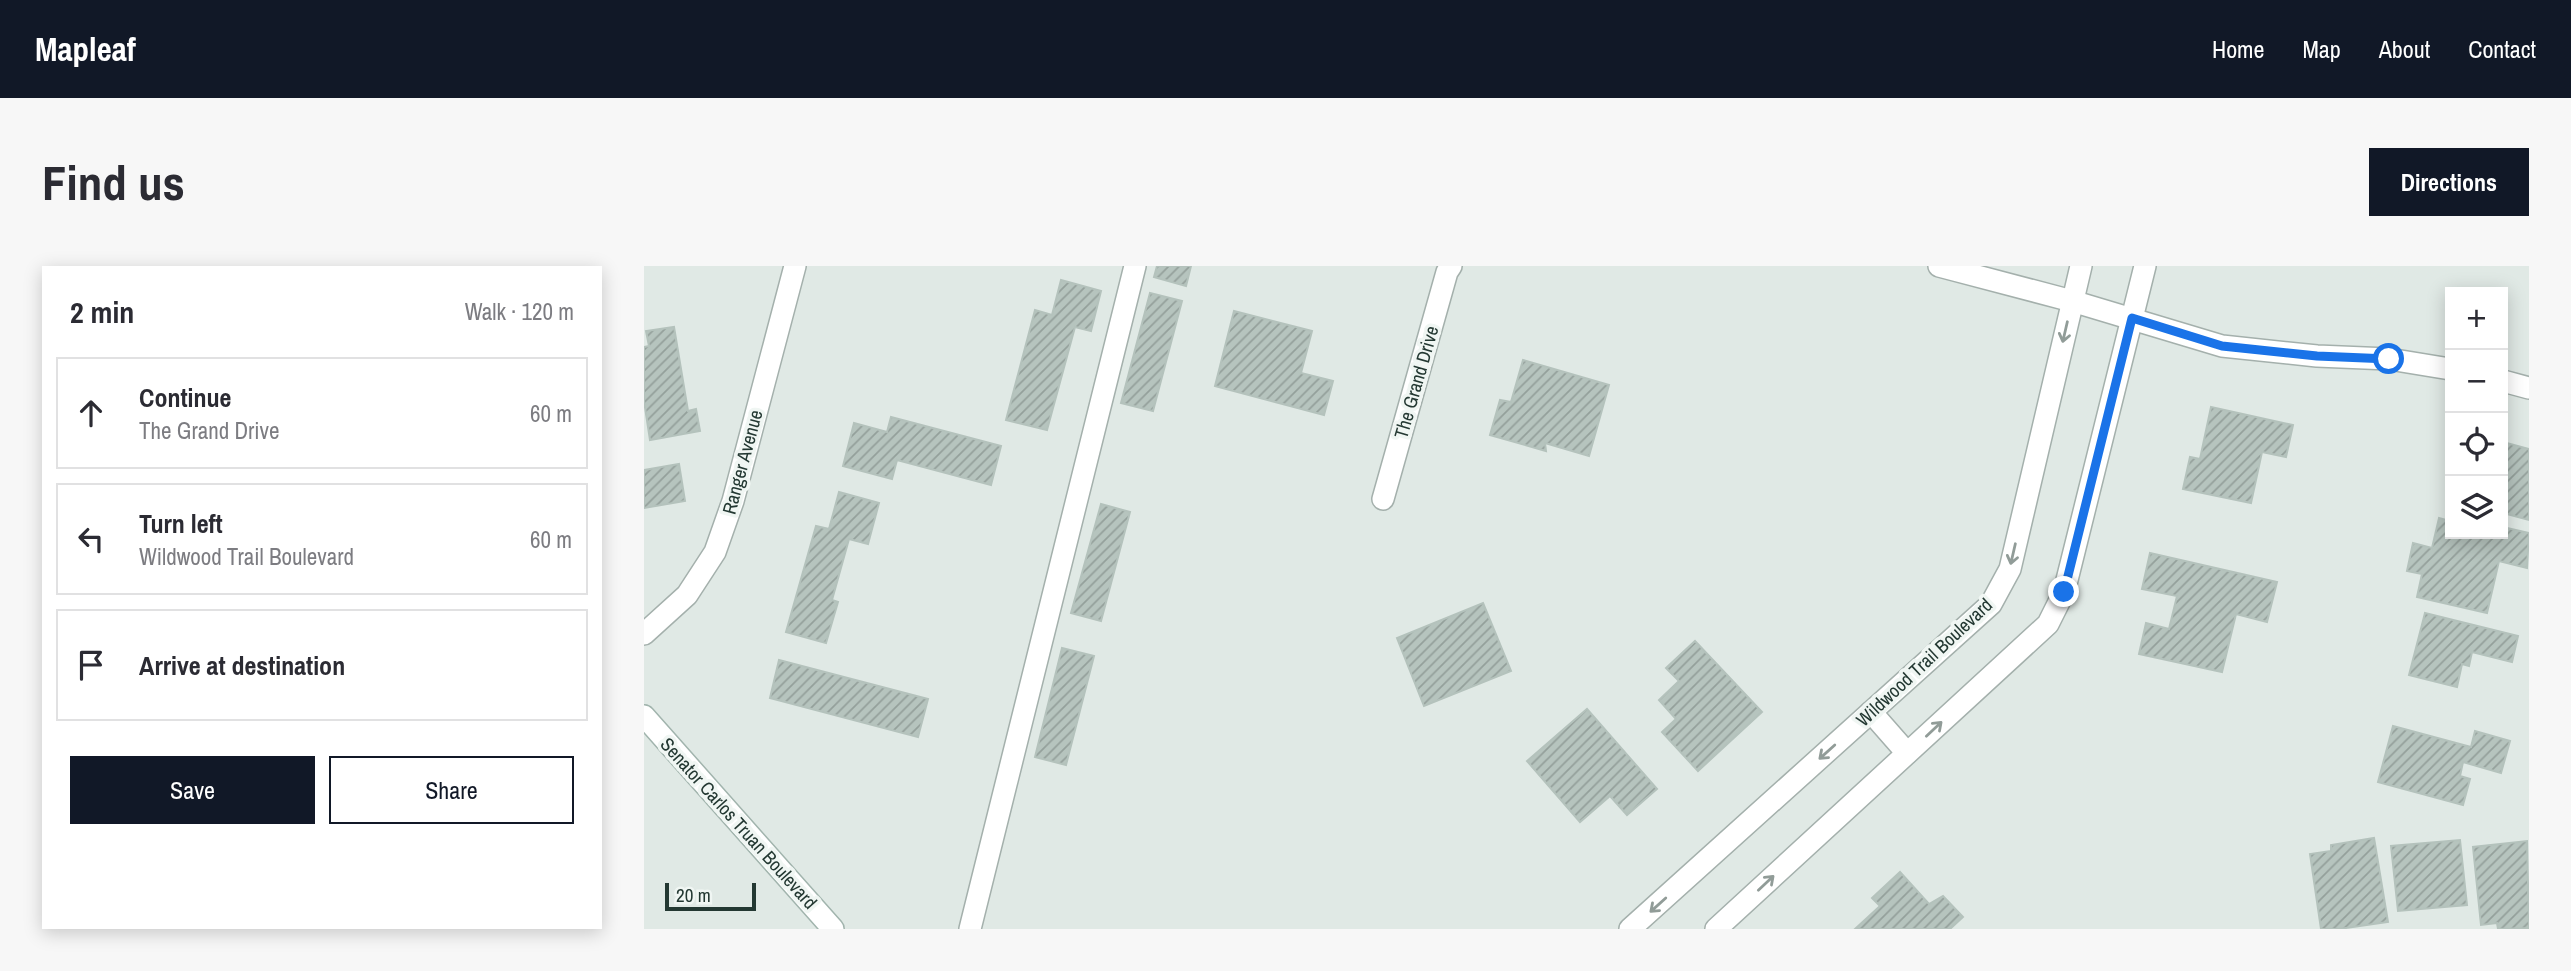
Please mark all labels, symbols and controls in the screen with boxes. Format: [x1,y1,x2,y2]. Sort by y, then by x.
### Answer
text: Mapleaf [35,27,136,71]
text: Home [2212,33,2264,65]
text: Map [2302,33,2341,65]
text: About [2379,33,2430,65]
text: Contact [2468,33,2536,65]
button: Directions [2369,148,2529,216]
text: Find us [42,149,185,215]
map controls [2445,287,2508,539]
button: + [2445,287,2508,350]
text: 2 min [70,292,134,332]
text: Walk · 120 m [465,296,574,327]
one-way arrow [2057,320,2071,343]
street label: The Grand Drive [1388,323,1444,441]
route start [2373,343,2404,374]
button: − [2445,350,2508,413]
text: Continue [139,380,231,415]
icon: ahead [72,394,110,432]
text: 60 m [530,398,572,429]
street label: Ranger Avenue [716,407,768,517]
button: locate [2445,413,2508,476]
text: The Grand Drive [139,415,279,446]
button: layers [2445,476,2508,539]
text: Turn left [139,506,223,541]
icon: left [72,520,110,558]
text: 60 m [530,524,572,555]
text: Wildwood Trail Boulevard [139,541,354,572]
one-way arrow [2006,542,2019,565]
route end [2048,576,2079,607]
street label: Wildwood Trail Boulevard [1850,592,1998,732]
icon: arrive [72,646,110,684]
text: Arrive at destination [139,648,345,683]
one-way arrow [1925,721,1943,737]
street label: Senator Carlos Truan Boulevard [655,732,823,914]
one-way arrow [1818,744,1836,760]
button: Save [70,756,315,824]
button: Share [329,756,574,824]
one-way arrow [1757,875,1775,891]
scale bar [665,880,756,912]
text: 20 m [676,882,711,908]
one-way arrow [1650,896,1667,913]

